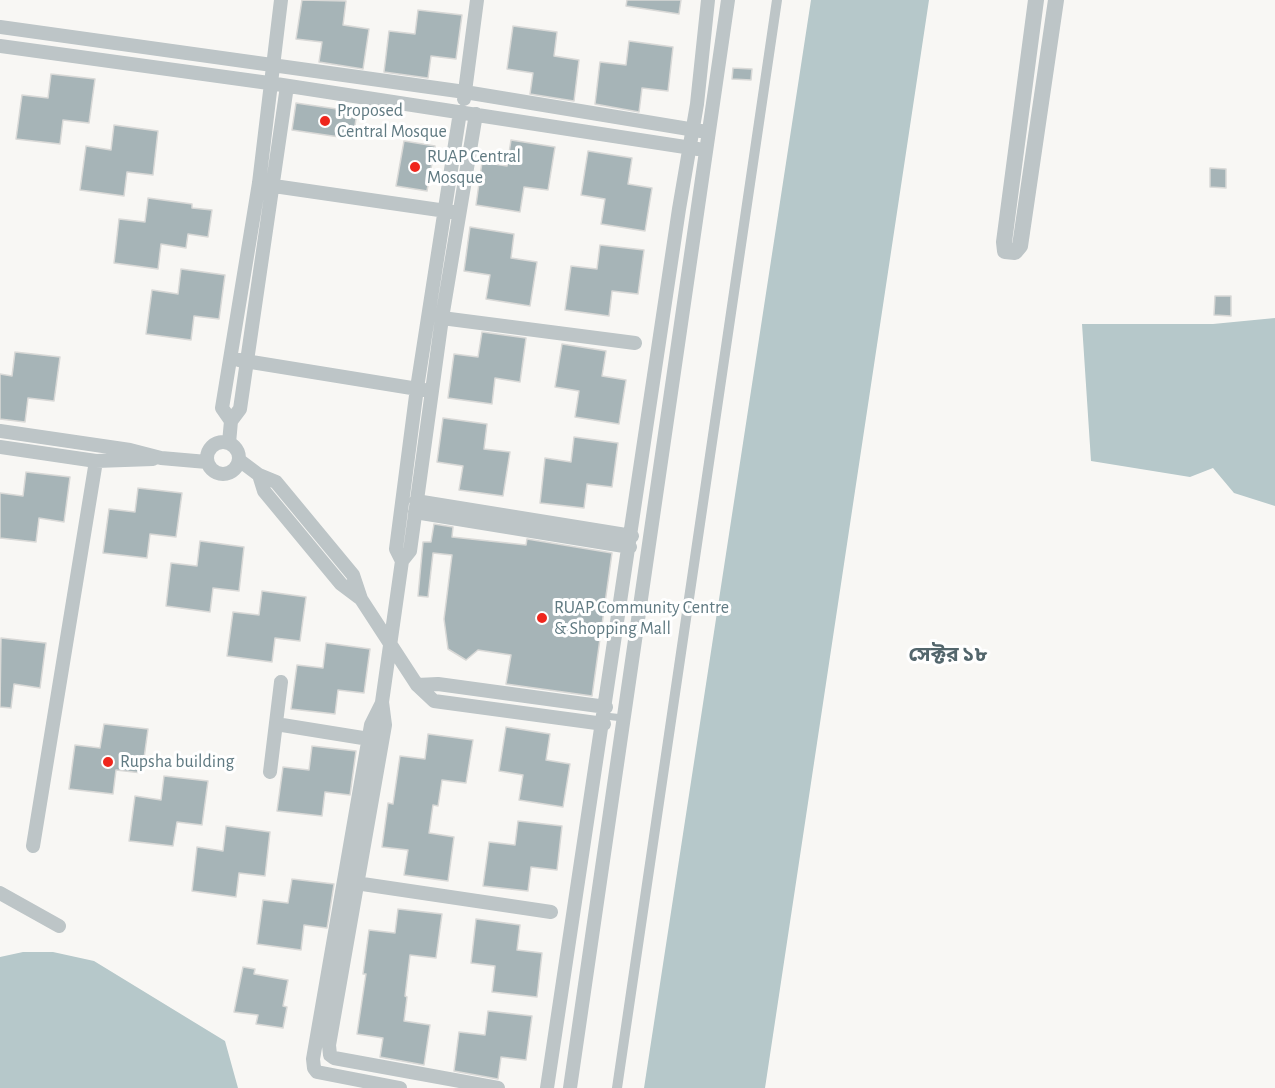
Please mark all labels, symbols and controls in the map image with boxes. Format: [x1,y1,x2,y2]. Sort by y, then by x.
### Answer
place label: Proposed Central Mosque [337,100,447,142]
marker: Proposed Central Mosque [318,114,332,128]
place label: RUAP Central Mosque [427,146,521,188]
marker: RUAP Central Mosque [408,160,422,174]
place label: RUAP Community Centre & Shopping Mall [554,597,729,640]
marker: RUAP Community Centre & Shopping Mall [535,611,549,625]
district label: সেক্টর ১৮ [909,642,987,668]
place label: Rupsha building [120,751,234,773]
marker: Rupsha building [101,755,115,769]

